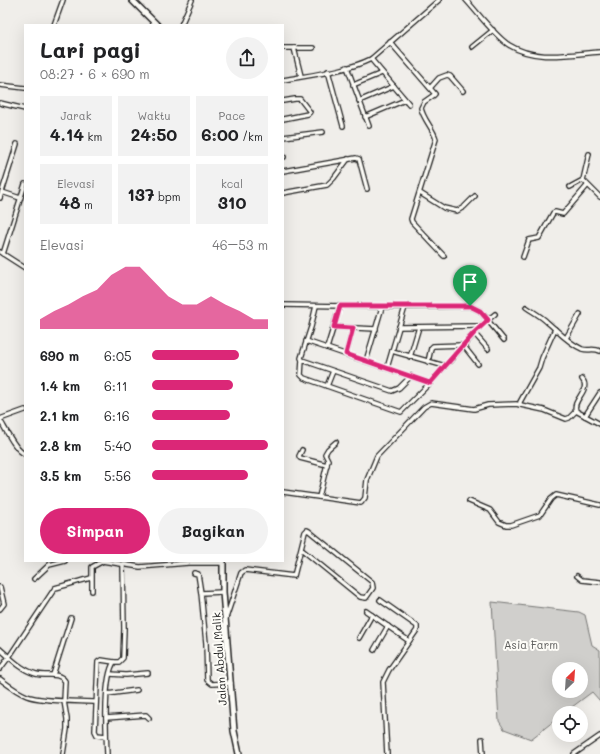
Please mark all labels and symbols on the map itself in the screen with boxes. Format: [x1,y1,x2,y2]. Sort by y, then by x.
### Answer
pin [453,265,487,306]
street label: Jalan Abdul Malik [208,612,230,706]
park label: Asia Farm [504,637,558,652]
north arrow [552,662,588,698]

